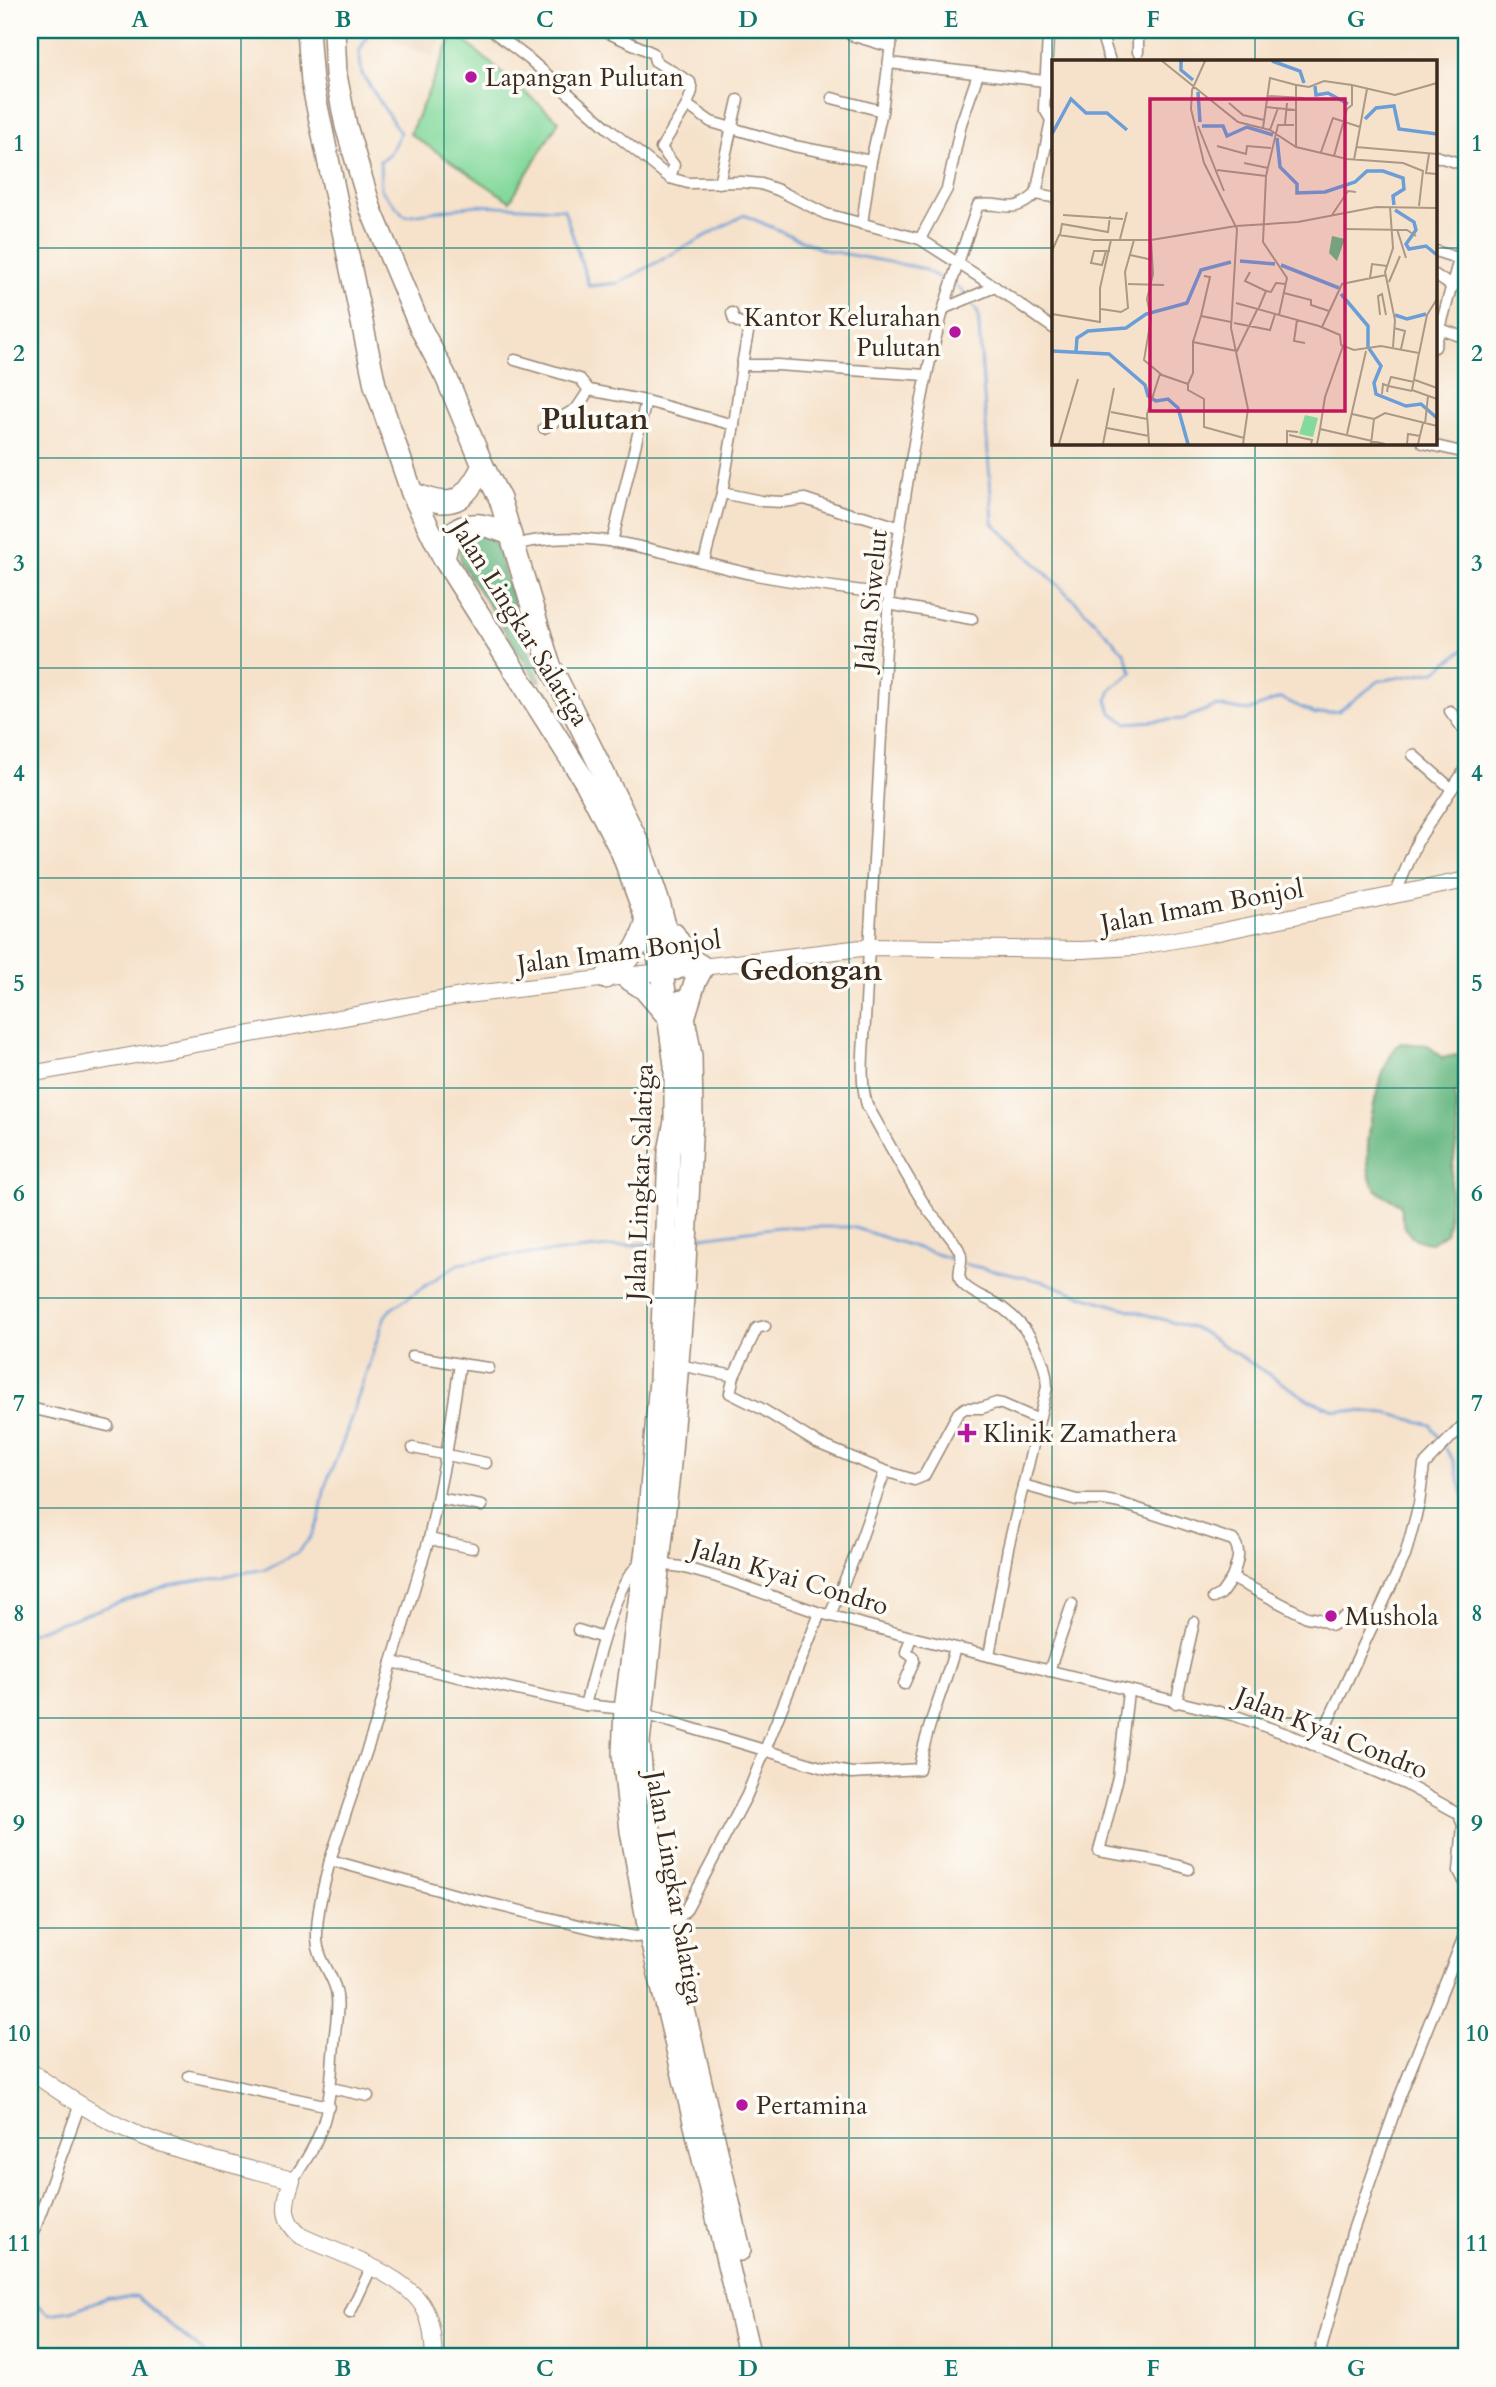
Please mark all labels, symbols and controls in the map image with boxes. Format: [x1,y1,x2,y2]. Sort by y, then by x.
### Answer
text: A [131,4,149,35]
text: B [335,4,351,35]
text: C [536,4,554,35]
text: D [738,4,758,35]
text: E [944,4,958,35]
text: F [1146,4,1160,35]
text: G [1347,4,1366,35]
place label: Lapangan Pulutan [485,60,684,95]
inset map [1052,60,1436,444]
marker: Lapangan Pulutan [463,69,479,85]
text: 1 [13,128,25,159]
text: 1 [1471,128,1483,159]
place label: Kantor Kelurahan Pulutan [744,300,941,365]
marker: Kantor Kelurahan Pulutan [947,324,963,340]
text: 2 [13,338,25,369]
text: 2 [1471,338,1483,369]
district label: Pulutan [541,399,649,440]
street label: Jalan Lingkar Salatiga [440,510,598,733]
street label: Jalan Siwelut [846,528,896,676]
text: 3 [13,548,25,579]
text: 3 [1471,548,1483,579]
text: 4 [13,758,25,789]
text: 4 [1471,758,1483,789]
street label: Jalan Imam Bonjol [1094,871,1306,942]
street label: Jalan Imam Bonjol [511,922,723,982]
district label: Gedongan [740,950,882,991]
text: 5 [13,968,25,999]
text: 5 [1471,968,1483,999]
street label: Jalan Lingkar Salatiga [618,1063,662,1305]
text: 6 [13,1178,25,1209]
text: 6 [1471,1178,1483,1209]
text: 7 [13,1388,25,1419]
text: 7 [1471,1388,1483,1419]
place label: Klinik Zamathera [983,1416,1177,1451]
marker: Klinik Zamathera [957,1423,977,1443]
street label: Jalan Kyai Condro [683,1529,893,1624]
text: 8 [13,1598,25,1629]
text: 8 [1471,1598,1483,1629]
place label: Mushola [1345,1599,1439,1634]
marker: Mushola [1323,1608,1339,1624]
street label: Jalan Kyai Condro [1227,1677,1433,1787]
street label: Jalan Lingkar Salatiga [636,1764,713,2008]
text: 9 [13,1808,25,1839]
text: 9 [1471,1808,1483,1839]
text: 10 [7,2018,31,2049]
text: 10 [1465,2018,1489,2049]
place label: Pertamina [756,2088,867,2123]
marker: Pertamina [734,2097,750,2113]
text: 11 [7,2228,31,2259]
text: 11 [1465,2228,1489,2259]
text: A [131,2353,149,2384]
text: B [335,2353,351,2384]
text: C [536,2353,554,2384]
text: D [738,2353,758,2384]
text: E [944,2353,958,2384]
text: F [1146,2353,1160,2384]
text: G [1347,2353,1366,2384]

